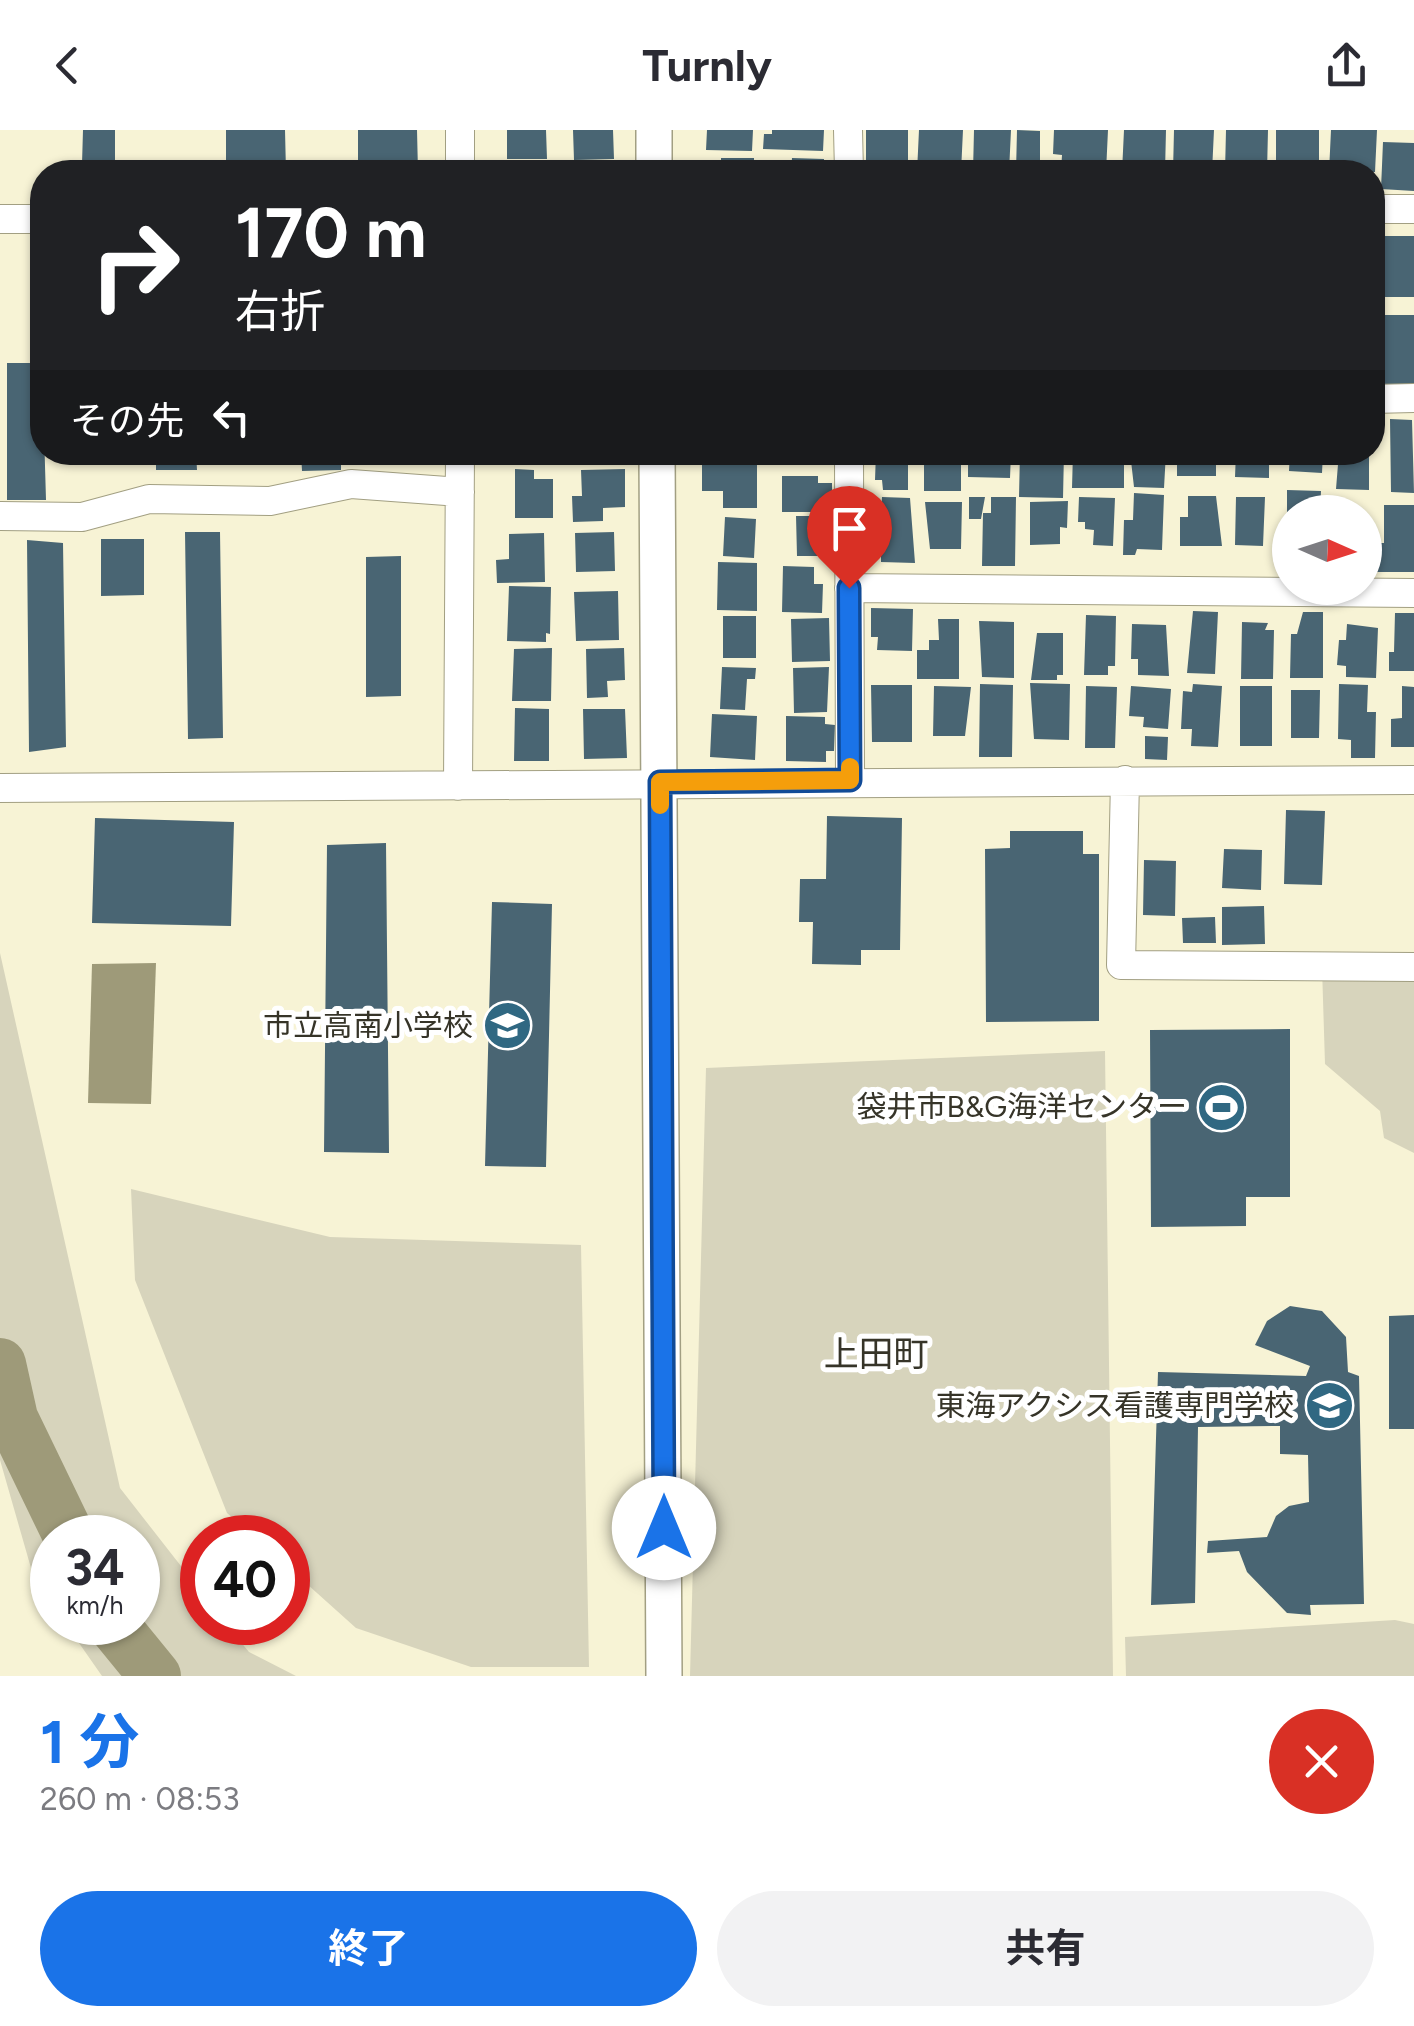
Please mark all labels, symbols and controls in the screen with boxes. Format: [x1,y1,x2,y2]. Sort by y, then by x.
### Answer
icon: back [40,38,95,93]
text: Turnly [642,38,772,92]
icon: share [1319,38,1374,93]
text: 170 m [235,190,427,275]
icon: right [70,200,200,330]
text: 右折 [235,284,325,338]
icon: left [204,390,259,445]
text: その先 [70,398,184,444]
pin [807,486,892,589]
north arrow [1272,495,1382,605]
map controls [1272,495,1382,605]
icon: arrive [822,501,877,556]
school or university icon: 市立高南小学校 [482,1000,534,1052]
place label: 市立高南小学校 [263,1007,473,1044]
sports icon: 袋井市B&G海洋センター [1196,1081,1248,1133]
place label: 袋井市B&G海洋センター [857,1088,1187,1125]
district label: 上田町 [823,1333,929,1375]
school or university icon: 東海アクシス看護専門学校 [1303,1380,1355,1432]
place label: 東海アクシス看護専門学校 [936,1387,1294,1424]
position arrow [612,1476,716,1580]
speed limit sign: 40 [180,1515,310,1645]
text: 34 [65,1537,125,1598]
text: km/h [66,1590,124,1620]
text: 1 分 [40,1706,140,1778]
button: close [1269,1709,1374,1814]
text: 260 m · 08:53 [40,1780,240,1818]
button: 終了 [40,1891,697,2006]
button: 共有 [717,1891,1374,2006]

